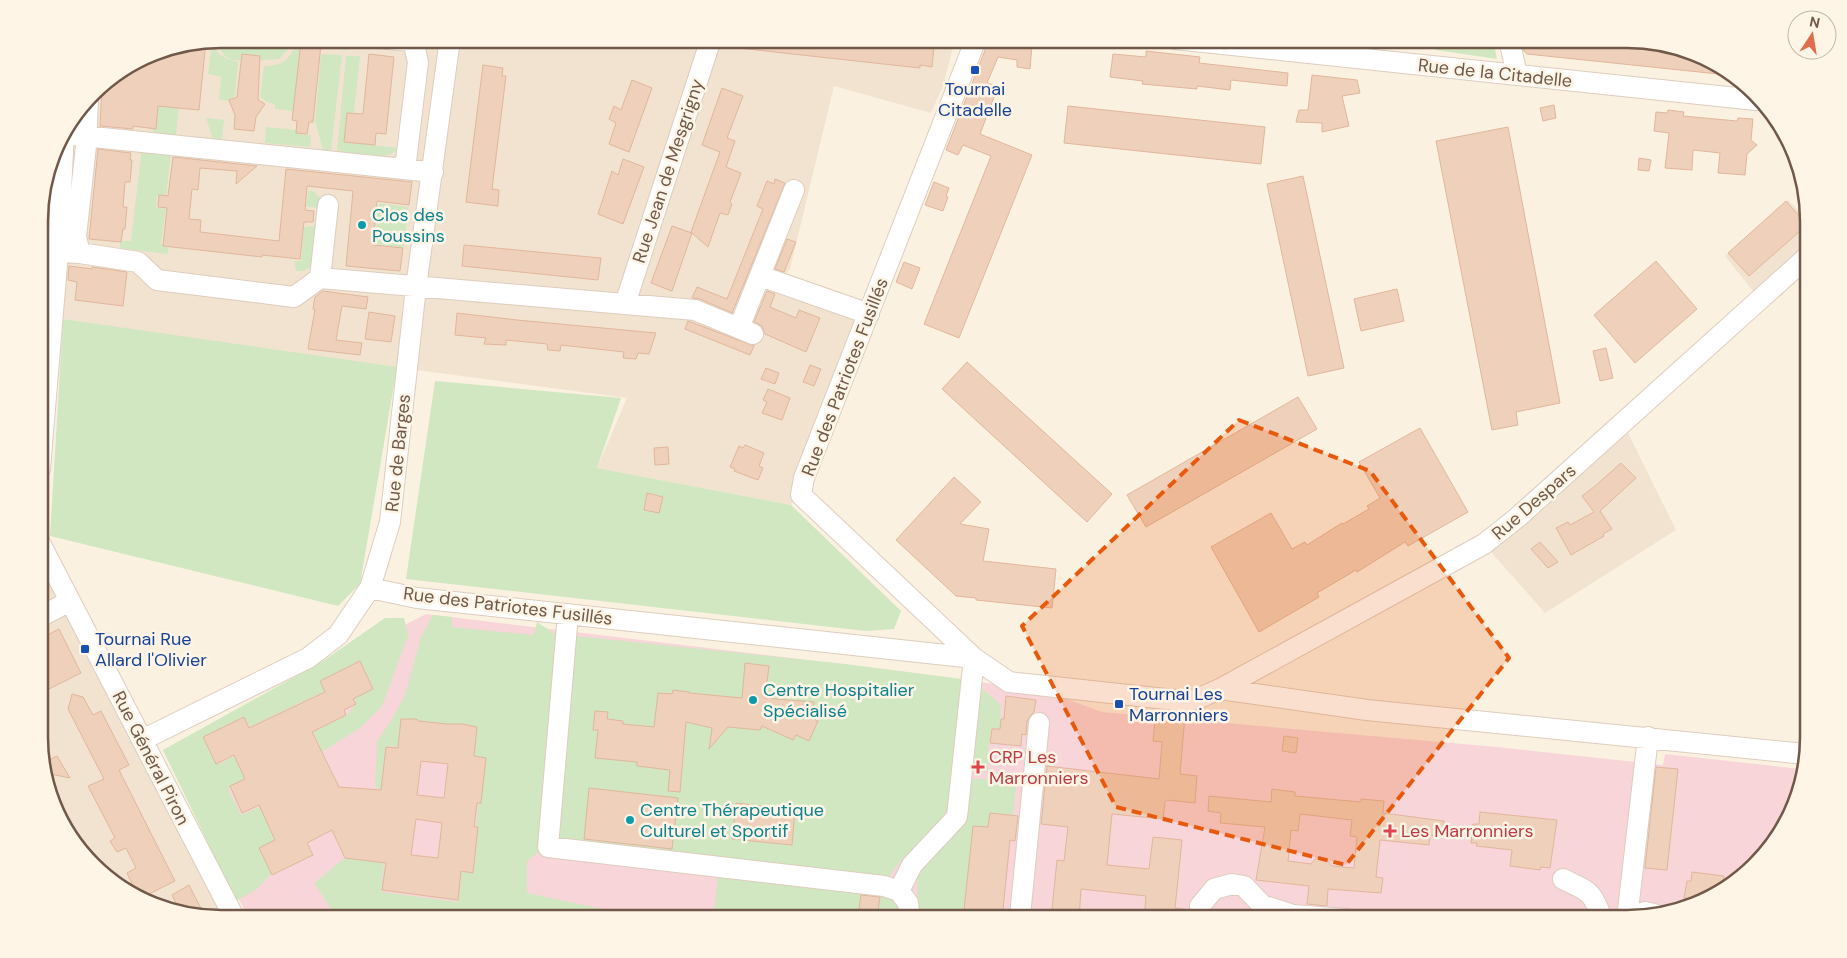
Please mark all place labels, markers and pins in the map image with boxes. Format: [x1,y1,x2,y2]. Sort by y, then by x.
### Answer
marker: Tournai Citadelle [969,64,981,76]
place label: Tournai Citadelle [938,77,1012,122]
place label: Clos des Poussins [372,203,445,248]
marker: Clos des Poussins [356,219,368,231]
place label: Tournai Rue Allard l'Olivier [95,627,207,672]
marker: Tournai Rue Allard l'Olivier [79,643,91,655]
place label: Centre Hospitalier Spécialisé [763,678,915,723]
place label: Tournai Les Marronniers [1129,682,1229,727]
marker: Centre Hospitalier Spécialisé [747,694,759,706]
marker: Tournai Les Marronniers [1113,698,1125,710]
place label: CRP Les Marronniers [989,745,1089,790]
marker: CRP Les Marronniers [971,760,985,774]
place label: Centre Thérapeutique Culturel et Sportif [640,798,824,843]
marker: Centre Thérapeutique Culturel et Sportif [624,814,636,826]
place label: Les Marronniers [1401,819,1534,843]
marker: Les Marronniers [1383,824,1397,838]

